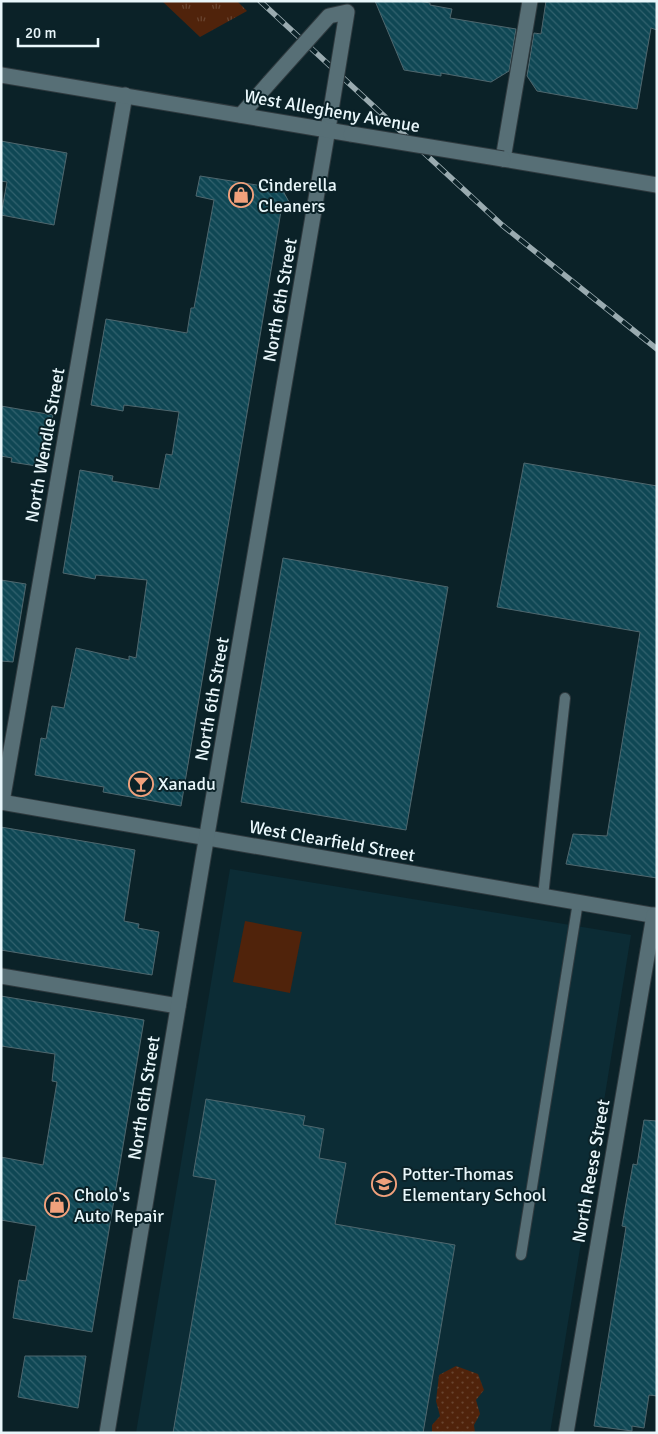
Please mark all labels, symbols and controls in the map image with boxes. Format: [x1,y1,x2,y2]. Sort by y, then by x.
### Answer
scale bar [18,15,98,47]
text: 20 m [25,24,56,42]
street label: West Allegheny Avenue [242,85,422,137]
place label: Cinderella Cleaners [258,174,337,217]
shop icon: Cinderella Cleaners [228,182,254,208]
street label: North 6th Street [258,236,302,364]
street label: North Wendle Street [21,366,69,524]
street label: North 6th Street [190,635,234,763]
bar icon: Xanadu [128,771,154,797]
place label: Xanadu [158,773,216,795]
street label: West Clearfield Street [247,816,417,866]
street label: North 6th Street [123,1034,165,1162]
street label: North Reese Street [568,1098,614,1244]
place label: Potter-Thomas Elementary School [402,1163,547,1206]
school or university icon: Potter-Thomas Elementary School [371,1171,397,1197]
place label: Cholo's Auto Repair [74,1184,164,1227]
shop icon: Cholo's Auto Repair [44,1192,70,1218]

